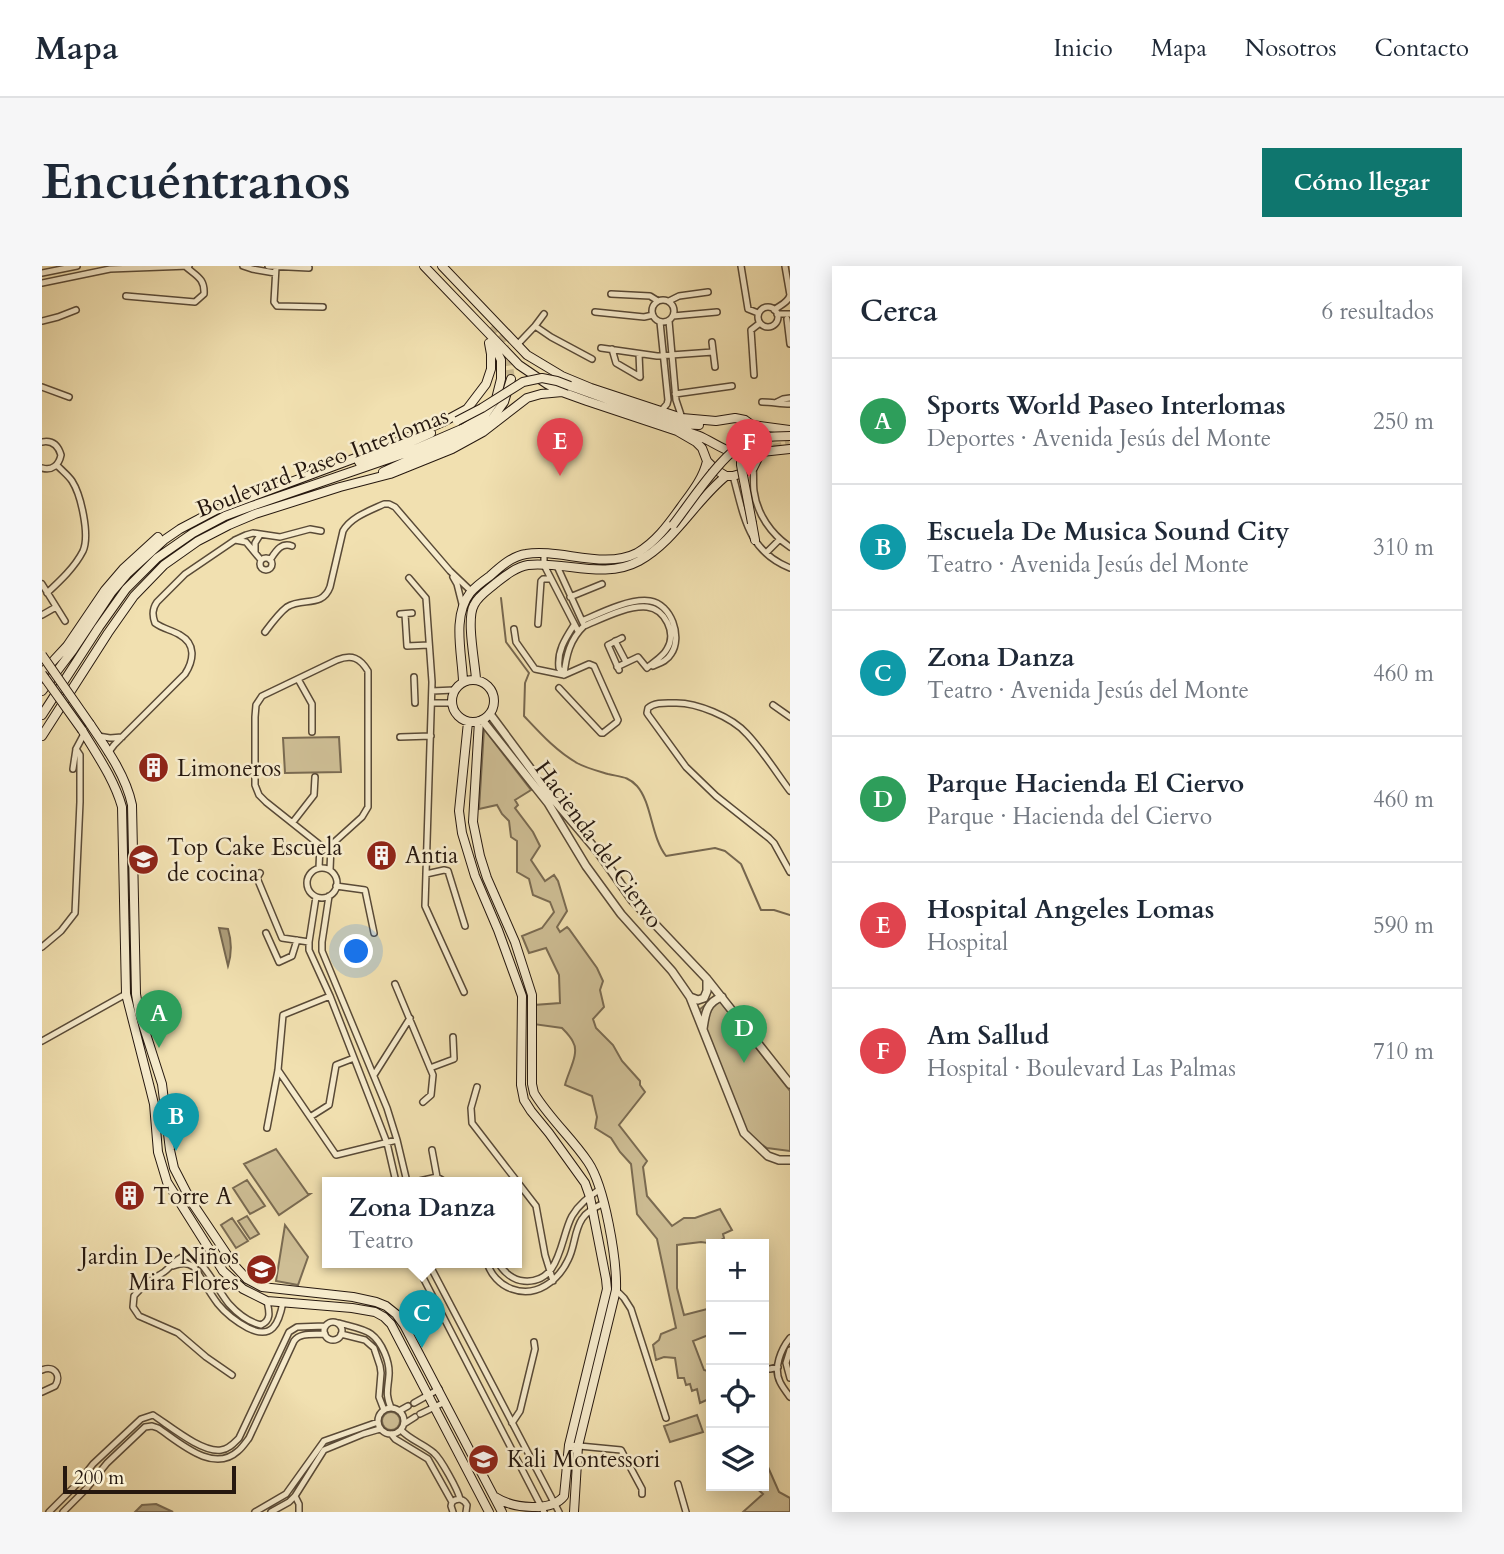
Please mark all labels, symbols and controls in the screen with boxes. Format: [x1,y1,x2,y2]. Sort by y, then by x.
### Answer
text: Mapa [35,26,119,71]
text: Inicio [1053,32,1113,65]
text: Mapa [1151,32,1207,65]
text: Nosotros [1245,32,1337,65]
text: Contacto [1375,32,1469,65]
button: Cómo llegar [1262,148,1462,217]
text: Encuéntranos [42,149,351,216]
text: Cerca [860,291,938,332]
text: 6 resultados [1321,296,1434,327]
text: Sports World Paseo Interlomas [927,388,1286,423]
street label: Boulevard Paseo Interlomas [192,400,453,525]
text: A [874,406,892,437]
text: 250 m [1373,406,1434,437]
pin: E [537,418,583,476]
pin: F [726,419,772,477]
text: Deportes · Avenida Jesús del Monte [927,423,1271,454]
text: Escuela De Musica Sound City [927,514,1289,549]
text: B [875,532,891,563]
text: 310 m [1373,532,1434,563]
text: Teatro · Avenida Jesús del Monte [927,549,1249,580]
text: Zona Danza [927,640,1075,675]
text: C [874,658,892,689]
text: 460 m [1373,658,1434,689]
text: Teatro · Avenida Jesús del Monte [927,675,1249,706]
building icon: Limoneros [137,751,171,785]
place label: Limoneros [177,753,281,784]
street label: Hacienda del Ciervo [527,754,670,934]
text: Parque Hacienda El Ciervo [927,766,1244,801]
text: D [873,784,893,815]
text: 460 m [1373,784,1434,815]
text: Parque · Hacienda del Ciervo [927,801,1212,832]
place label: Top Cake Escuela de cocina [167,832,342,889]
building icon: Antia [365,838,399,872]
place label: Antia [405,840,458,871]
school or university icon: Top Cake Escuela de cocina [127,843,161,877]
text: Hospital Angeles Lomas [927,892,1214,927]
text: E [876,910,890,941]
text: 590 m [1373,910,1434,941]
text: Hospital [927,927,1008,958]
your location [339,934,373,968]
pin: A [136,990,182,1048]
pin: D [721,1005,767,1063]
text: Am Sallud [927,1018,1049,1053]
text: F [876,1036,890,1067]
text: 710 m [1373,1036,1434,1067]
text: Hospital · Boulevard Las Palmas [927,1053,1236,1084]
pin: B [153,1093,199,1151]
popup [322,1177,522,1268]
building icon: Torre A [113,1179,147,1213]
place label: Torre A [153,1181,233,1212]
text: Zona Danza [348,1190,496,1225]
text: Teatro [348,1225,414,1256]
map controls [706,1239,769,1491]
button: + [706,1239,769,1302]
place label: Jardin De Niños Mira Flores [77,1241,239,1298]
school or university icon: Jardin De Niños Mira Flores [245,1252,279,1286]
pin: C [399,1290,445,1348]
button: − [706,1302,769,1365]
button: locate [706,1365,769,1428]
button: layers [706,1428,769,1491]
school or university icon: Kali Montessori [467,1442,501,1476]
place label: Kali Montessori [507,1444,660,1475]
scale bar [63,1463,236,1495]
text: 200 m [74,1465,124,1491]

